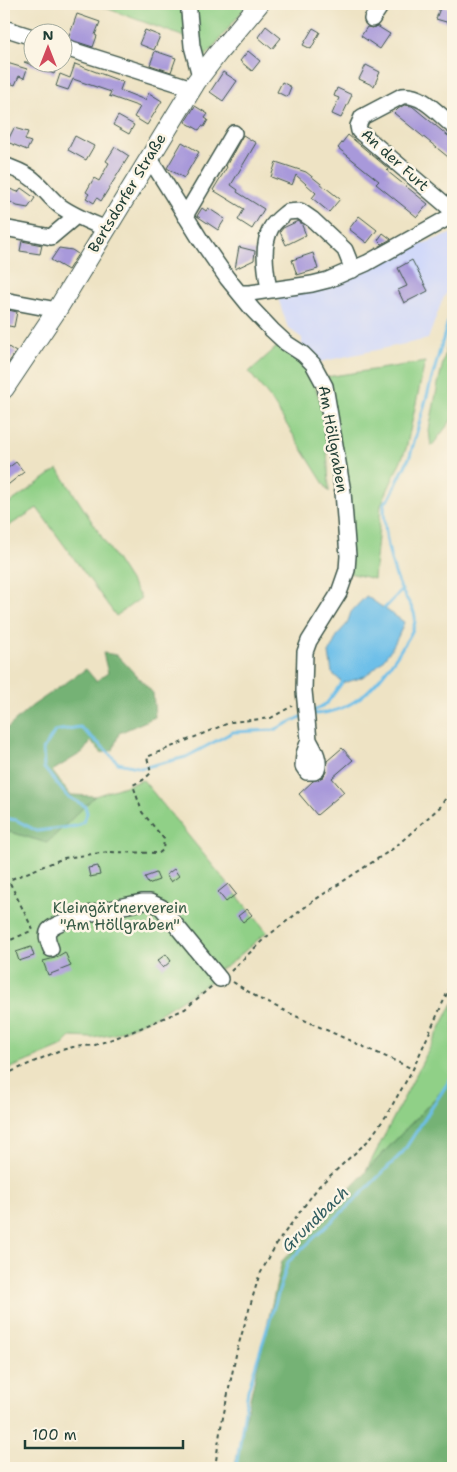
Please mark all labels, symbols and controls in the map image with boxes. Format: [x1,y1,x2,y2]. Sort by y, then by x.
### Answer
north arrow [22,22,72,72]
text: N [42,26,54,44]
street label: An der Furt [357,124,433,196]
street label: Bertsdorfer Straße [83,130,171,256]
street label: Am Höllgraben [314,384,352,494]
park label: Kleingärtnerverein "Am Höllgraben" [53,898,187,935]
water label: Grundbach [277,1182,353,1256]
scale bar [25,1417,182,1449]
text: 100 m [32,1425,77,1445]

